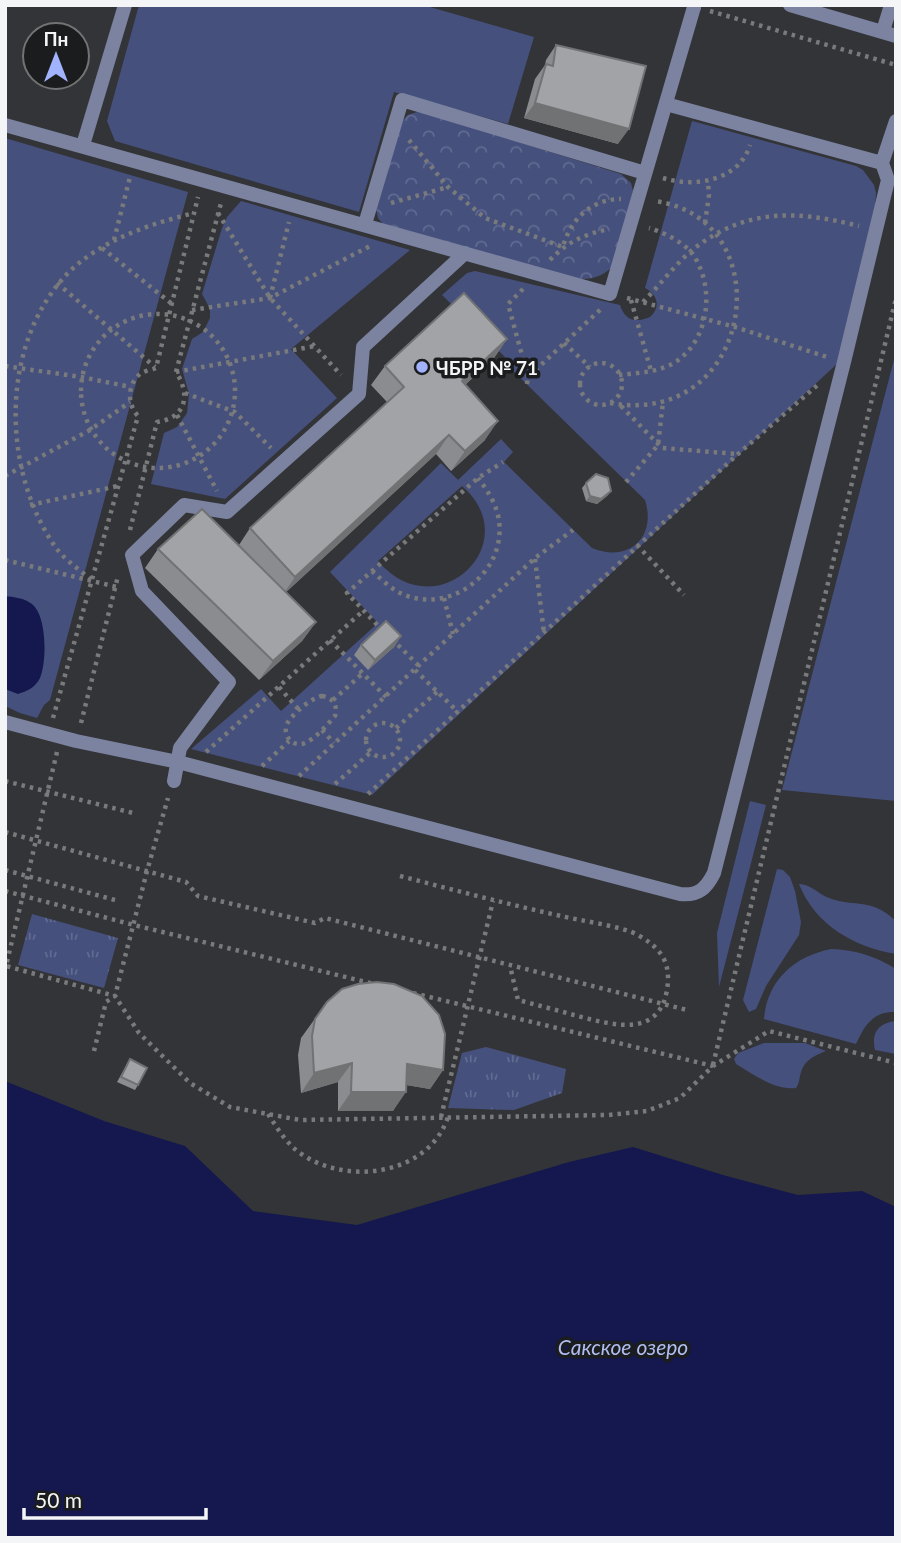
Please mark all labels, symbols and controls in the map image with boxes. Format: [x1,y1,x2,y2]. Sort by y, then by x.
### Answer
north arrow [21,21,91,91]
text: Пн [44,27,68,50]
place label: ЧБРР № 71 [436,356,538,379]
marker: ЧБРР № 71 [414,359,430,375]
water label: Сакское озеро [558,1334,688,1359]
scale bar [24,1476,206,1520]
text: 50 m [35,1487,82,1512]

